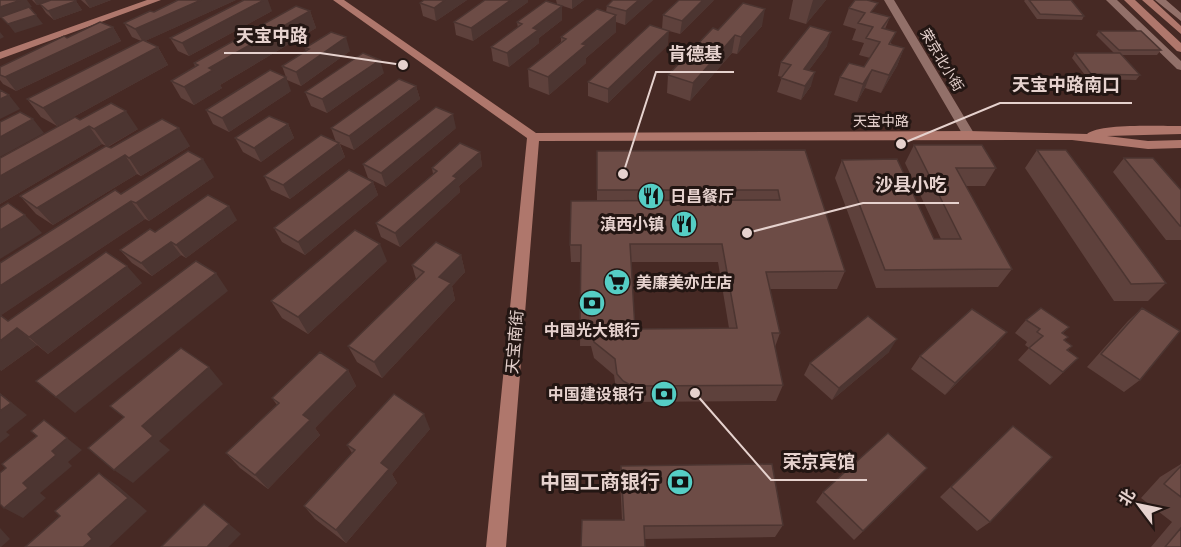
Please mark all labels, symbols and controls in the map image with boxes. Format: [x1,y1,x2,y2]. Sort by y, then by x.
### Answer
callout: 天宝中路 [224,17,320,53]
text: 天宝中路 [236,24,308,49]
street label: 荣京北小街 [915,25,968,96]
callout: 肯德基 [656,36,734,72]
text: 肯德基 [668,42,722,67]
callout: 天宝中路南口 [1000,67,1132,103]
text: 天宝中路南口 [1012,73,1120,98]
street label: 天宝中路 [853,112,909,132]
callout: 沙县小吃 [863,167,959,203]
text: 沙县小吃 [875,173,947,198]
restaurant icon: 日昌餐厅 [636,181,666,211]
place label: 日昌餐厅 [670,186,734,208]
restaurant icon: 滇西小镇 [669,209,699,239]
place label: 滇西小镇 [600,214,664,236]
supermarket icon: 美廉美亦庄店 [602,267,632,297]
place label: 美廉美亦庄店 [636,272,732,294]
bank icon: 中国光大银行 [577,288,607,318]
street label: 天宝南街 [501,309,529,375]
place label: 中国光大银行 [544,320,640,342]
bank icon: 中国建设银行 [649,379,679,409]
place label: 中国建设银行 [548,384,644,406]
callout: 荣京宾馆 [771,444,867,480]
text: 荣京宾馆 [783,450,855,475]
bank icon: 中国工商银行 [665,467,695,497]
place label: 中国工商银行 [540,469,660,497]
north arrow [1109,475,1169,535]
text: 北 [1114,485,1141,510]

